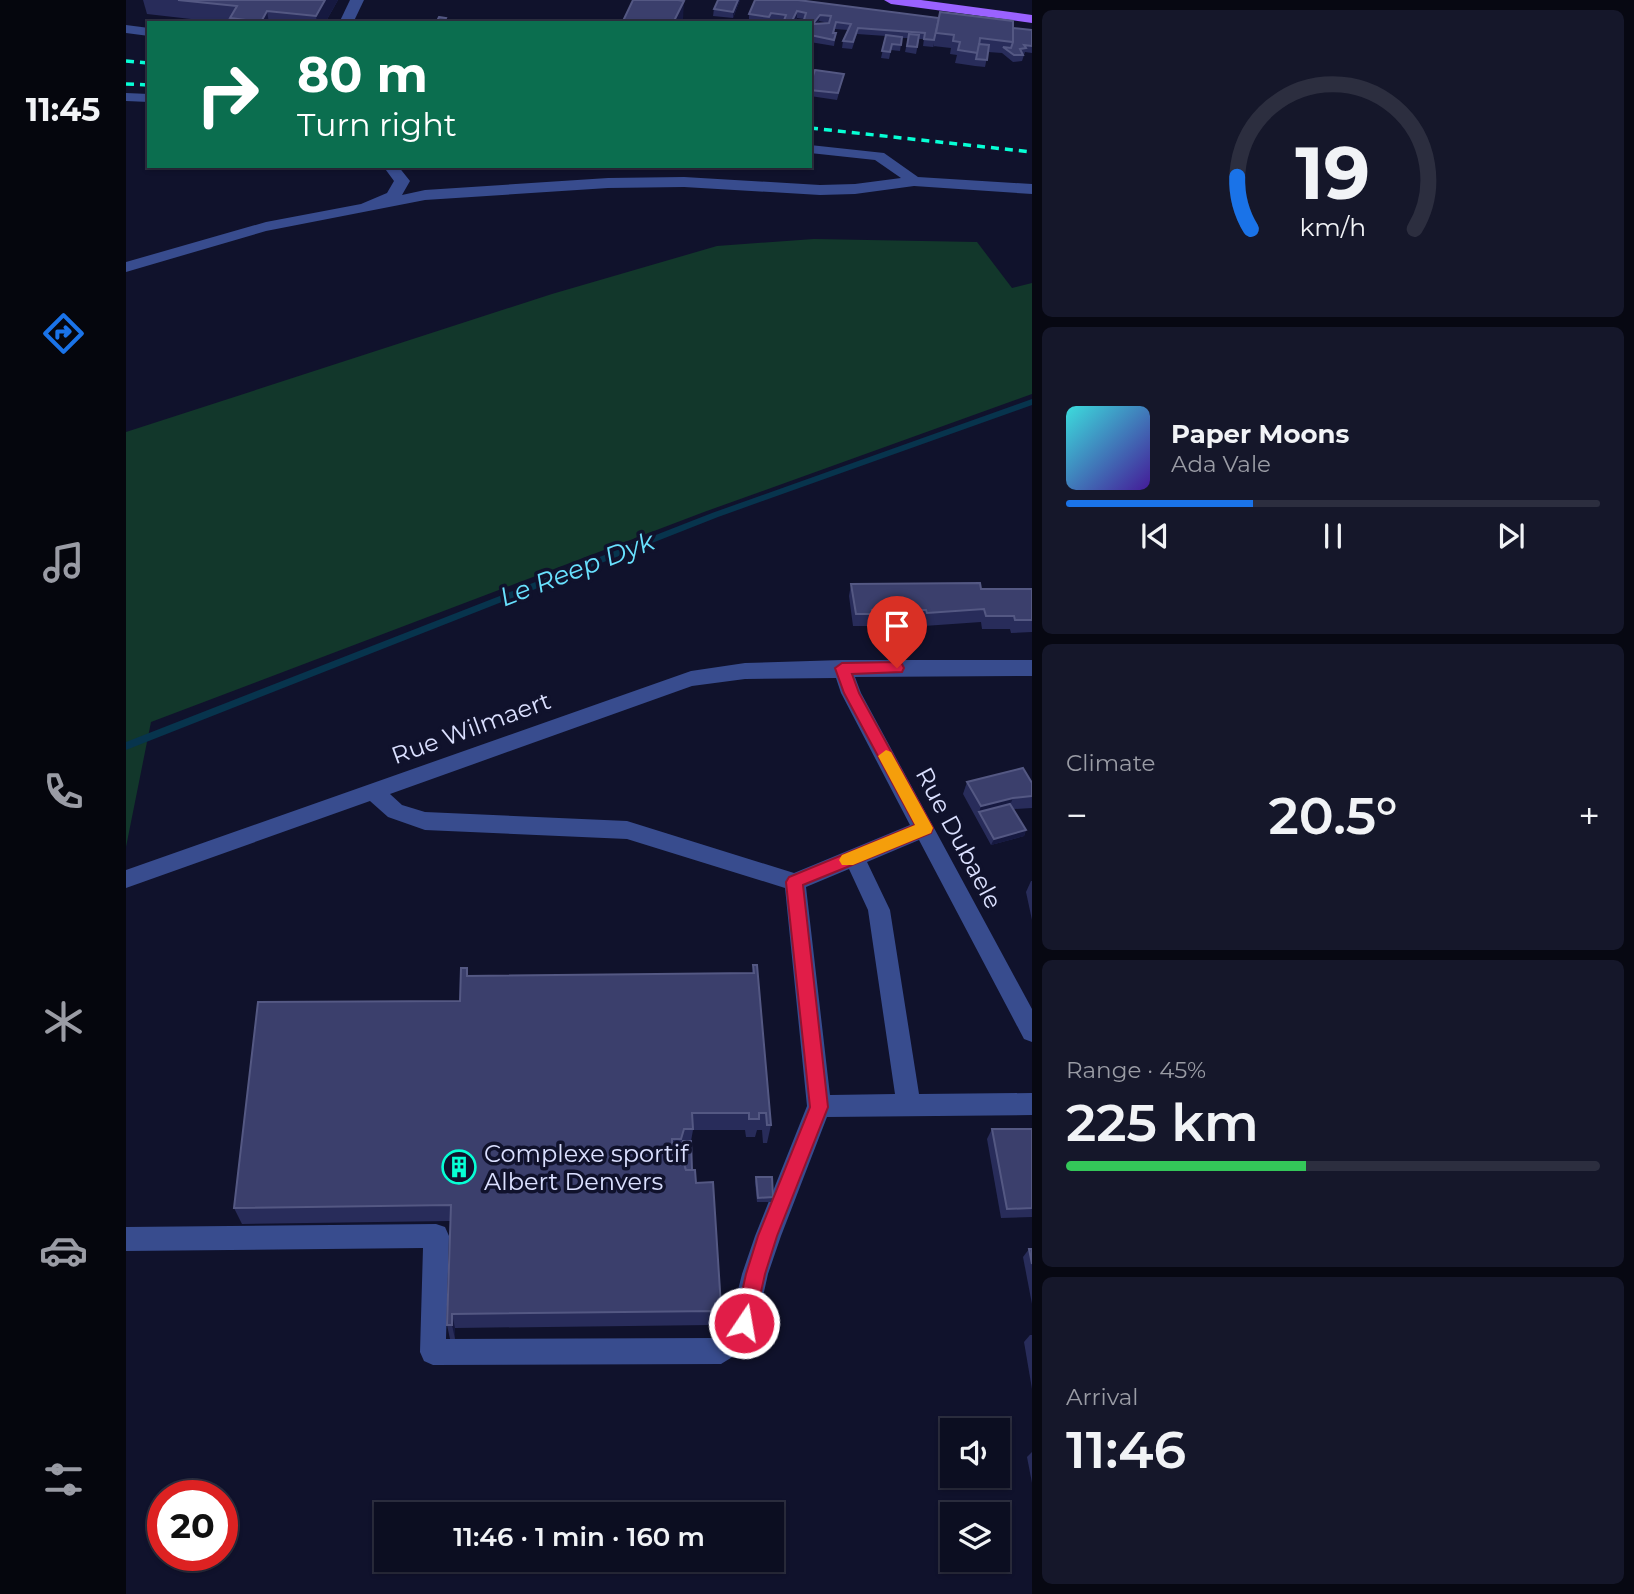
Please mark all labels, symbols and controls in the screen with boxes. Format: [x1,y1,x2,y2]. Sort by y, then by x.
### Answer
text: 80 m [297,45,428,104]
icon: right [182,49,273,140]
text: 11:45 [26,90,100,129]
text: Turn right [297,105,457,144]
text: 19 [1296,130,1370,218]
text: km/h [1300,212,1366,242]
icon: directions [39,309,88,358]
text: Paper Moons [1171,418,1349,450]
text: Ada Vale [1171,450,1271,478]
icon: previous [1136,517,1174,555]
icon: pause [1314,517,1352,555]
icon: next [1492,517,1530,555]
water label: Le Reep Dyk [495,524,660,613]
icon: music [39,538,88,587]
pin [867,596,927,668]
icon: arrive [878,607,916,645]
street label: Rue Wilmaert [387,686,555,770]
text: Climate [1066,749,1155,777]
street label: Rue Dubaele [910,762,1008,914]
icon: phone [39,767,88,816]
text: 20.5° [1269,784,1397,847]
text: − [1066,792,1088,839]
text: + [1578,792,1600,839]
icon: climate [39,997,88,1046]
text: Range · 45% [1066,1056,1206,1084]
text: 225 km [1066,1091,1259,1154]
place label: Complexe sportif Albert Denvers [484,1139,689,1196]
building icon: Complexe sportif Albert Denvers [440,1148,478,1186]
icon: car [39,1226,88,1275]
position arrow [707,1286,781,1360]
text: Arrival [1066,1383,1139,1411]
map controls [940,1418,1010,1572]
button: sound [940,1418,1010,1488]
text: 11:46 [1066,1418,1186,1481]
icon: filters [39,1455,88,1504]
speed limit sign: 20 [147,1480,238,1571]
button: layers [940,1502,1010,1572]
text: 11:46 · 1 min · 160 m [453,1521,705,1553]

